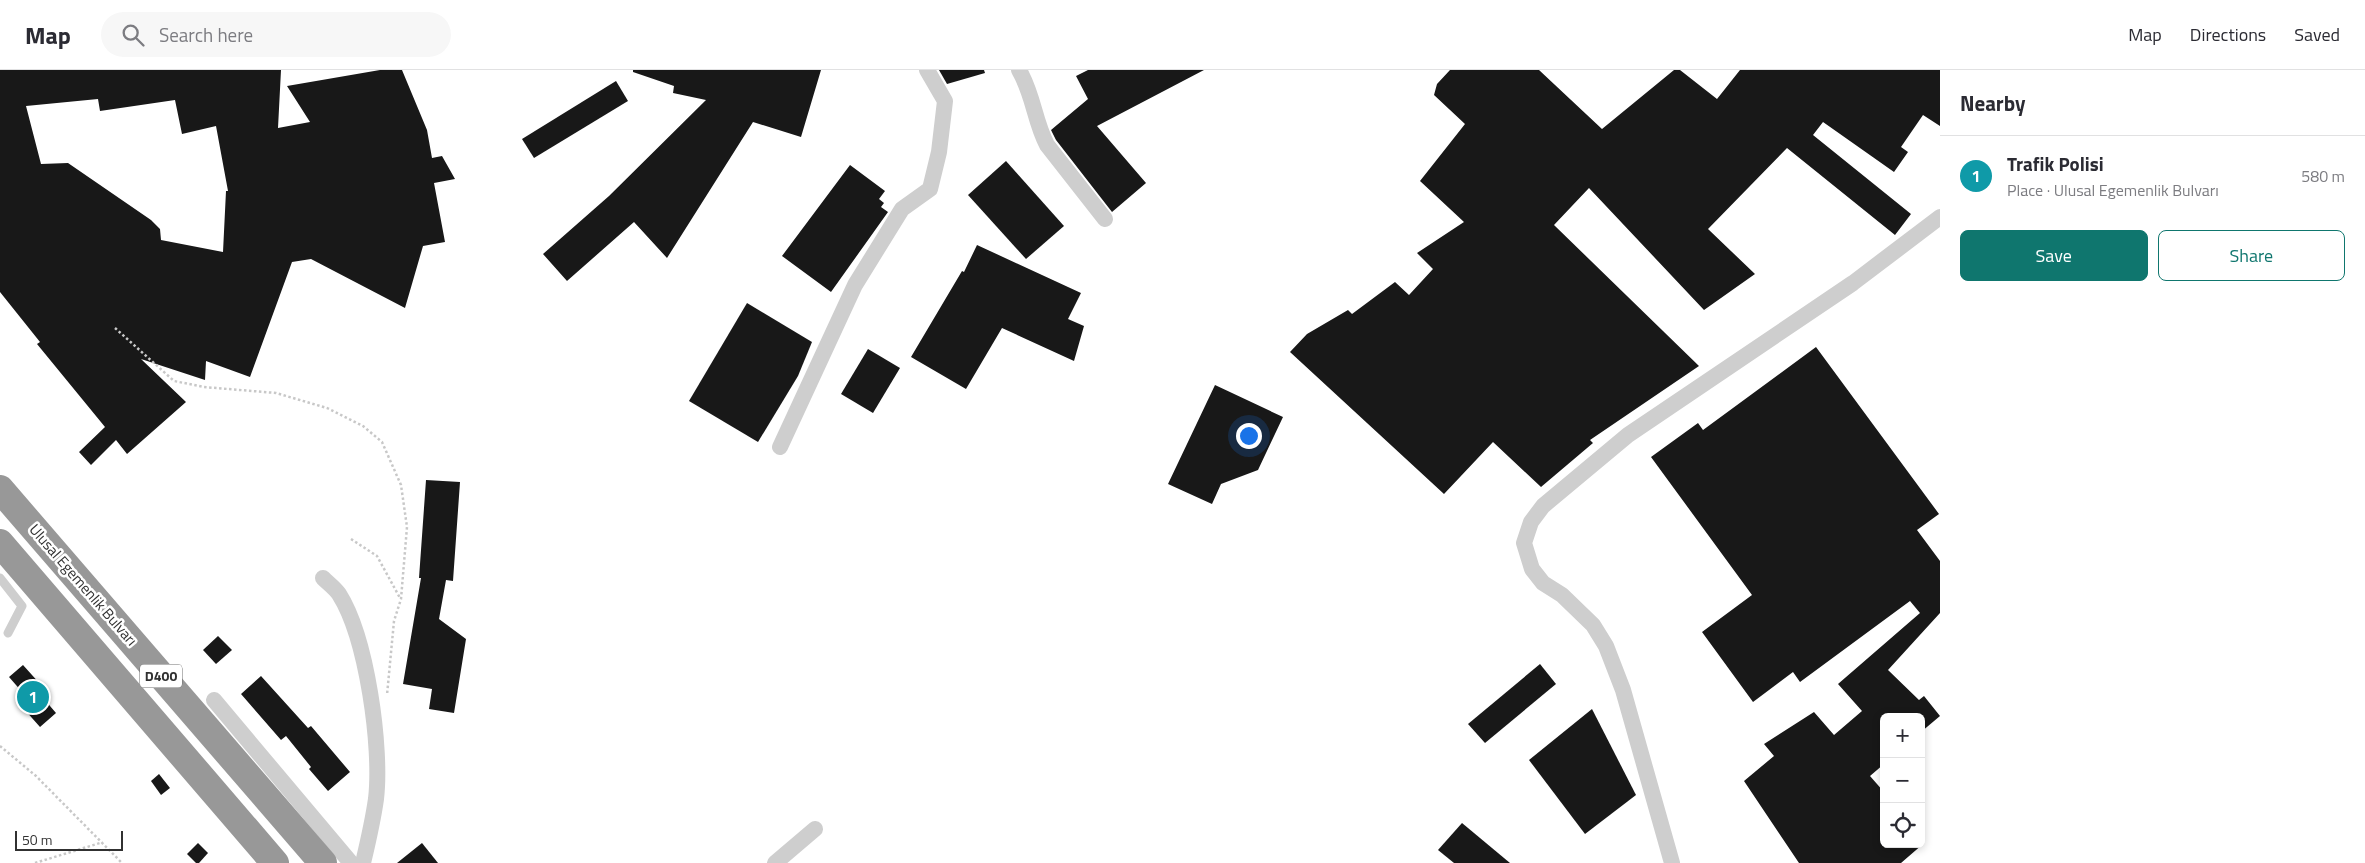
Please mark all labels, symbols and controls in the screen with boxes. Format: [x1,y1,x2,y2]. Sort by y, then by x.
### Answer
search box [101,12,451,57]
text: Map [25,17,71,53]
text: Search here [159,20,253,49]
icon: search [119,21,147,49]
text: Map [2128,21,2162,48]
text: Directions [2190,21,2266,48]
text: Saved [2294,21,2340,48]
text: Nearby [1960,87,2025,119]
text: Trafik Polisi [2007,149,2104,178]
text: 1 [1972,164,1980,188]
text: 580 m [2301,164,2345,188]
text: Place · Ulusal Egemenlik Bulvarı [2007,178,2219,202]
button: Save [1960,230,2148,281]
button: Share [2158,230,2345,281]
your location [1236,423,1262,449]
street label: Ulusal Egemenlik Bulvarı [24,519,143,651]
road number: D400 [140,664,182,688]
pin: 1 [17,678,49,716]
map controls [1880,713,1925,848]
button: + [1880,713,1925,758]
button: − [1880,758,1925,803]
button: locate [1880,803,1925,848]
scale bar [15,828,122,851]
text: 50 m [22,829,52,850]

